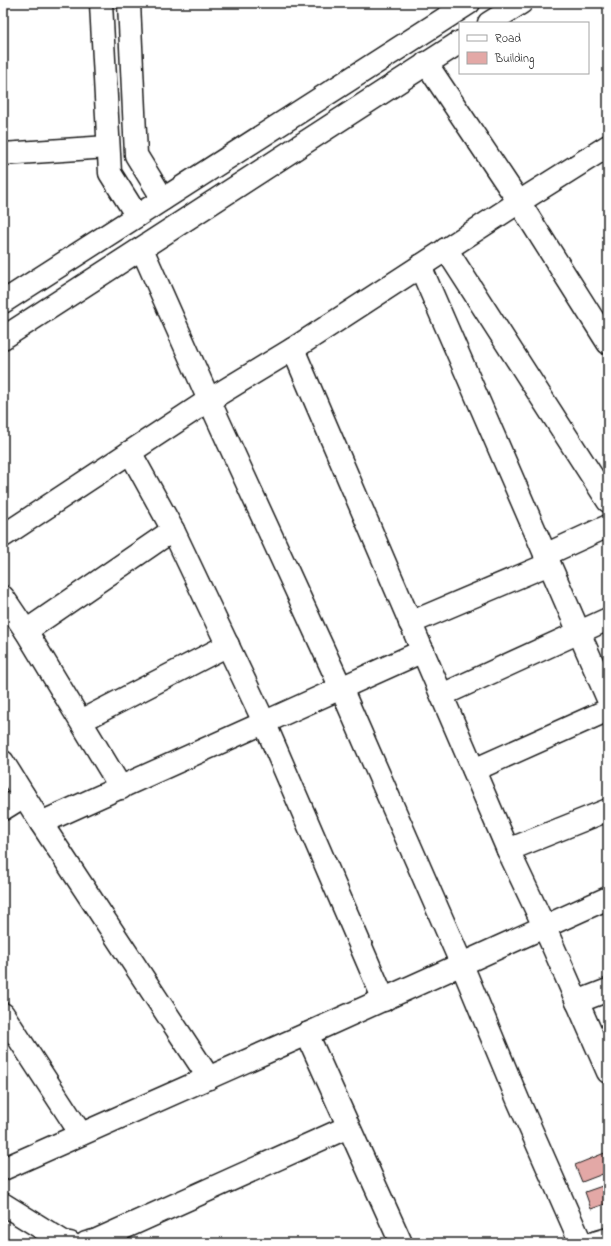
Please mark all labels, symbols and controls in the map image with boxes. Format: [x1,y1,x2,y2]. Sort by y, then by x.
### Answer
legend [459,22,589,74]
text: Road [495,30,521,48]
text: Building [494,50,534,69]

